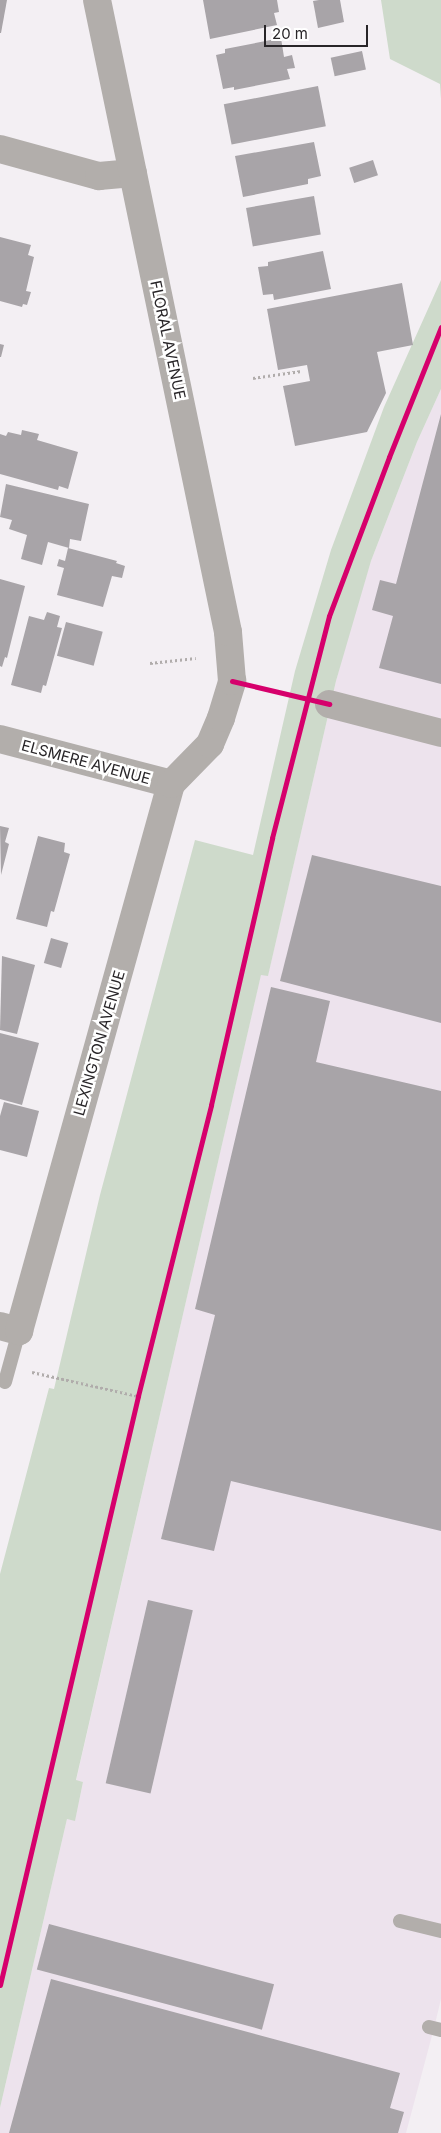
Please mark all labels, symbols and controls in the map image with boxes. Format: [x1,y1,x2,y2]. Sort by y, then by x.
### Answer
scale bar [266,15,370,47]
text: 20 m [272,24,308,43]
street label: FLORAL AVENUE [147,279,189,401]
street label: ELSMERE AVENUE [20,736,152,788]
street label: LEXINGTON AVENUE [70,968,128,1118]

